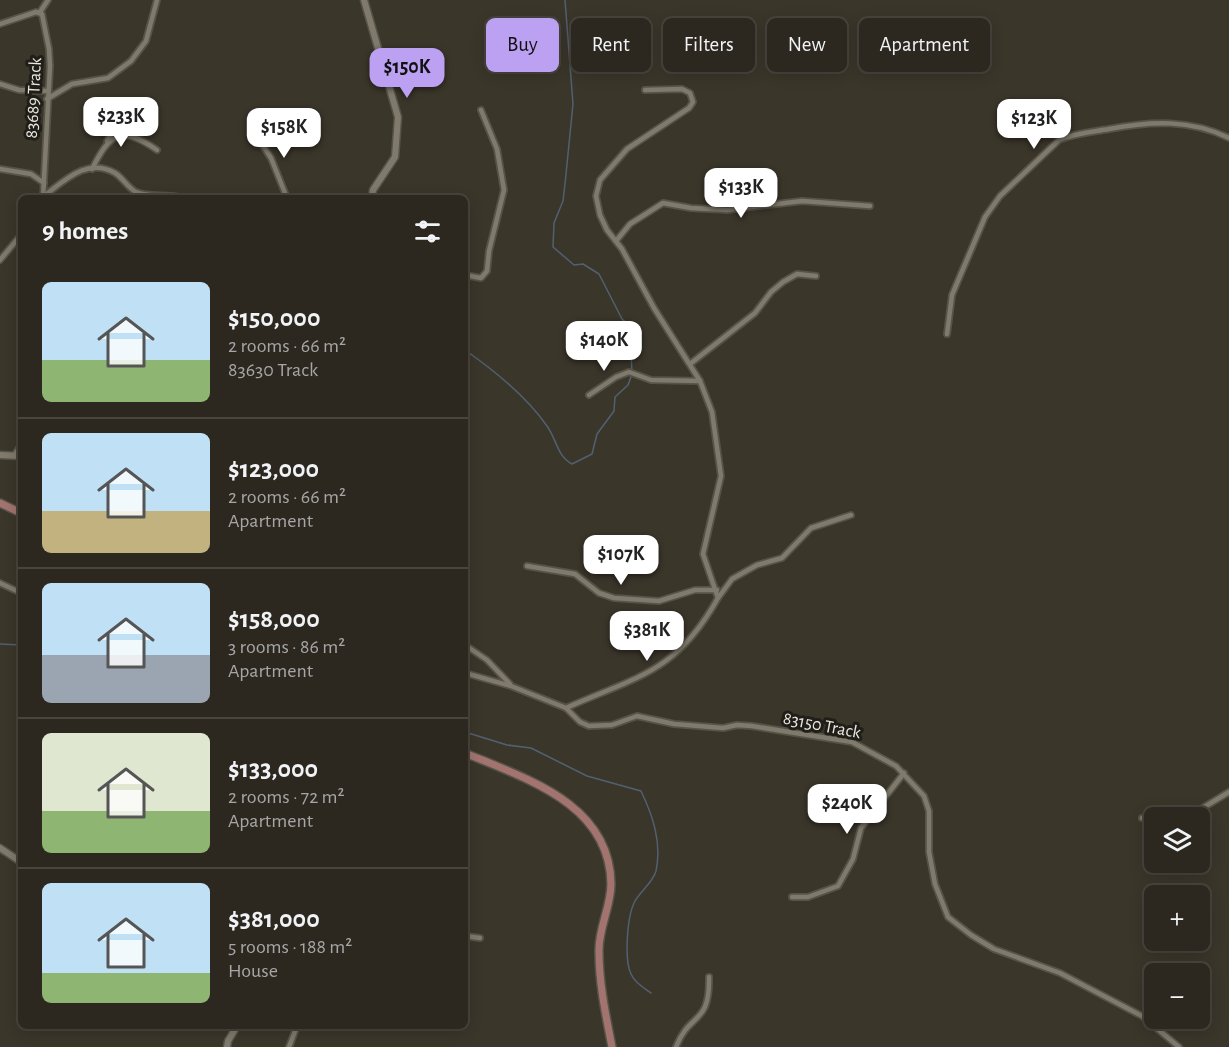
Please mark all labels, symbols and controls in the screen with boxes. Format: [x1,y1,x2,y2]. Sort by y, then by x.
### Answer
chip: Buy [486,18,559,72]
chip: Rent [571,18,651,72]
chip: Filters [663,18,755,72]
chip: New [767,18,847,72]
chip: Apartment [859,18,990,72]
pin: $150K [365,48,449,99]
street label: 83689 Track [23,56,45,139]
text: $150K [384,57,430,77]
pin: $233K [79,97,163,148]
pin: $123K [992,99,1076,150]
text: $233K [97,106,145,126]
pin: $158K [242,108,326,159]
text: $123K [1011,108,1057,128]
text: $158K [261,117,307,137]
pin: $133K [699,168,783,219]
text: $133K [718,177,764,197]
icon: filters [411,215,444,248]
text: 9 homes [42,218,128,244]
text: $150,000 [228,305,320,331]
icon: home [90,306,162,378]
pin: $140K [562,321,646,372]
text: $140K [580,330,628,350]
text: 2 rooms · 66 m² [228,336,346,356]
text: 83630 Track [228,360,318,380]
text: $123,000 [228,456,319,482]
icon: home [90,457,162,529]
text: 2 rooms · 66 m² [228,487,346,507]
text: Apartment [228,511,313,531]
pin: $107K [579,535,663,586]
text: $107K [598,544,644,564]
text: $158,000 [228,606,320,632]
icon: home [90,607,162,679]
pin: $381K [605,611,689,662]
text: $381K [624,620,670,640]
text: 3 rooms · 86 m² [228,637,345,657]
text: Apartment [228,661,313,681]
street label: 83150 Track [781,710,863,742]
text: $133,000 [228,756,318,782]
icon: home [90,757,162,829]
pin: $240K [805,784,889,835]
text: 2 rooms · 72 m² [228,787,345,807]
text: $240K [822,793,872,813]
map controls [1144,807,1210,1029]
button: layers [1144,807,1210,873]
text: Apartment [228,811,313,831]
button: + [1144,885,1210,951]
text: $381,000 [228,906,320,932]
icon: home [90,907,162,979]
text: 5 rooms · 188 m² [228,937,352,957]
text: House [228,961,278,981]
button: − [1144,963,1210,1029]

